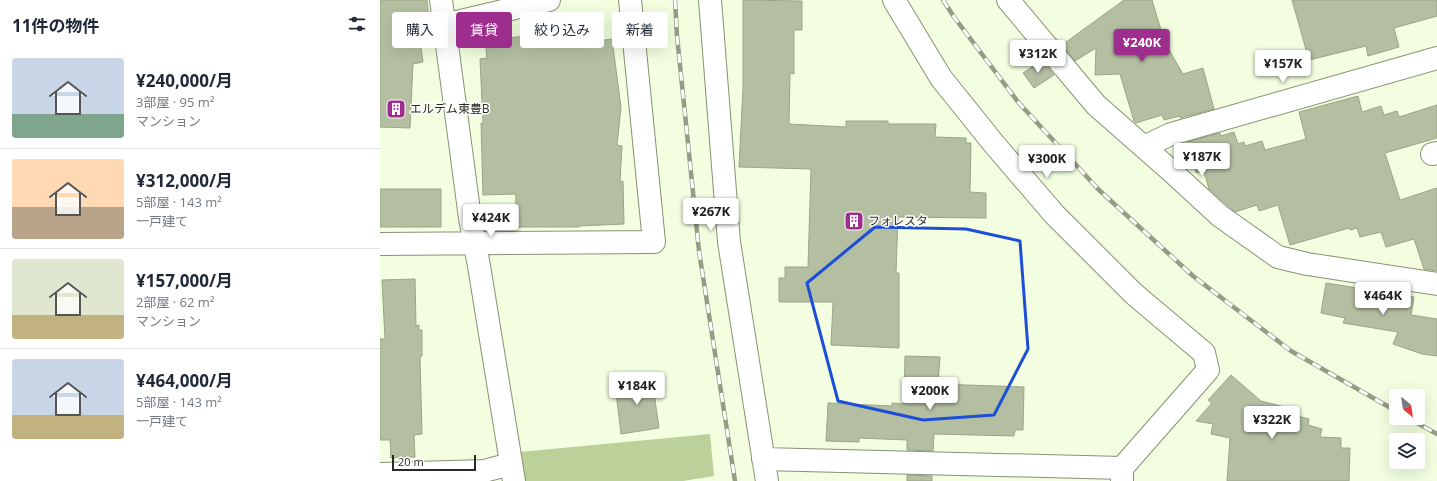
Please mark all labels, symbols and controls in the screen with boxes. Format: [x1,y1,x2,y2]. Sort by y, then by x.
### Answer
chip: 購入 [392,12,448,48]
chip: 賃貸 [456,12,512,48]
chip: 絞り込み [520,12,604,48]
chip: 新着 [612,12,668,48]
icon: filters [346,13,368,35]
text: 11件の物件 [12,14,99,37]
pin: ¥240K [1114,29,1170,63]
text: ¥240K [1123,33,1161,51]
pin: ¥312K [1010,40,1066,74]
text: ¥312K [1019,44,1057,62]
pin: ¥157K [1255,50,1311,84]
text: ¥157K [1264,54,1302,72]
text: ¥240,000/月 [136,69,233,92]
icon: home [44,74,92,122]
text: 3部屋 · 95 m² [136,93,214,111]
building icon: エルデム東豊B [385,98,407,120]
place label: エルデム東豊B [410,100,490,117]
text: マンション [136,112,201,130]
pin: ¥187K [1174,143,1230,177]
pin: ¥300K [1019,145,1075,179]
text: ¥187K [1183,147,1221,165]
text: ¥300K [1028,149,1066,167]
text: ¥312,000/月 [136,169,233,192]
icon: home [44,175,92,223]
text: 5部屋 · 143 m² [136,193,222,211]
pin: ¥267K [683,198,739,232]
text: ¥267K [692,202,730,220]
pin: ¥424K [463,204,519,238]
text: ¥424K [472,208,510,226]
building icon: フォレスタ [843,210,865,232]
text: 一戸建て [136,212,188,230]
place label: フォレスタ [868,212,928,229]
text: ¥157,000/月 [136,269,233,292]
icon: home [44,275,92,323]
pin: ¥464K [1355,282,1411,316]
text: ¥464K [1364,286,1402,304]
text: 2部屋 · 62 m² [136,293,214,311]
text: マンション [136,312,201,330]
text: ¥464,000/月 [136,369,233,392]
pin: ¥184K [609,372,665,406]
icon: home [44,375,92,423]
text: ¥184K [618,376,656,394]
pin: ¥200K [902,377,958,411]
text: ¥200K [911,381,949,399]
north arrow [1389,389,1425,425]
map controls [1389,389,1425,469]
text: 5部屋 · 143 m² [136,393,222,411]
pin: ¥322K [1244,406,1300,440]
text: ¥322K [1253,410,1291,428]
text: 一戸建て [136,412,188,430]
button: layers [1389,433,1425,469]
scale bar [392,453,476,472]
text: 20 m [398,454,424,469]

